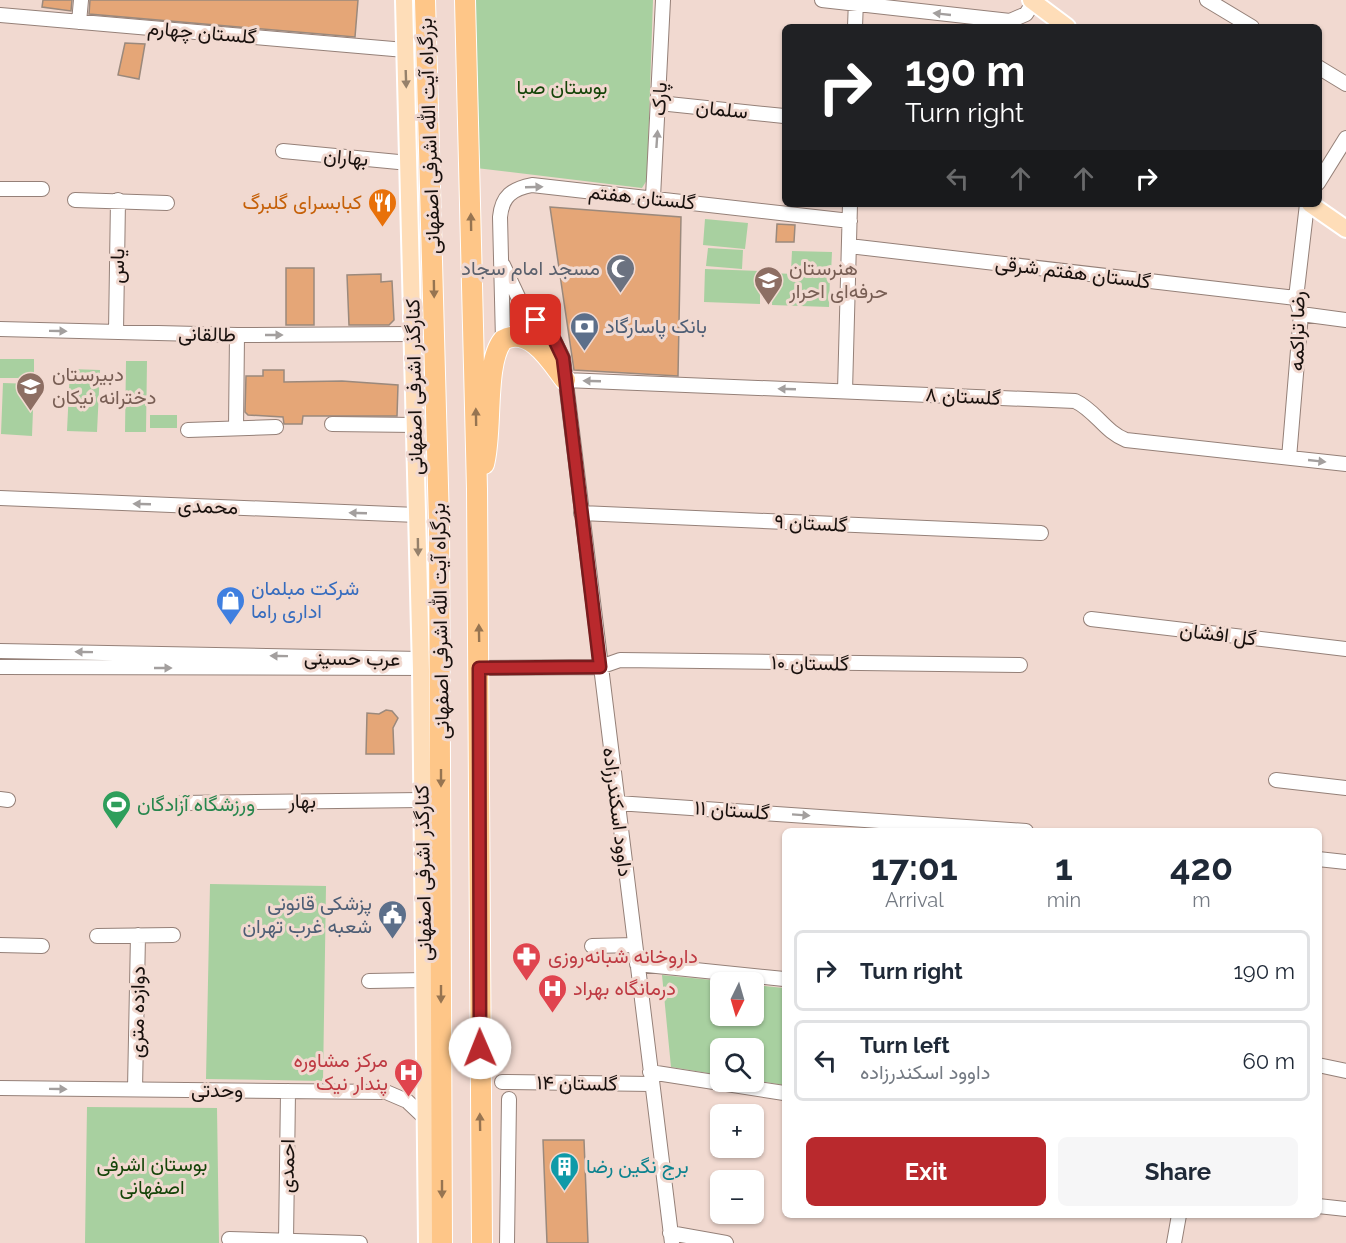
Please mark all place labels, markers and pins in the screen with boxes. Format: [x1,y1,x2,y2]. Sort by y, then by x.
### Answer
restaurant icon: کبابسرای گلبرگ [367,186,399,228]
place label: کبابسرای گلبرگ [242,190,362,215]
mosque icon: مسجد امام سجاد [605,252,637,294]
place label: مسجد امام سجاد [461,256,600,281]
place label: هنرستان حرفه‌ای احرار [788,256,888,304]
school or university icon: هنرستان حرفه‌ای احرار [752,264,784,306]
pin [510,294,561,345]
bank icon: بانک پاسارگاد [568,310,600,352]
place label: بانک پاسارگاد [605,314,707,340]
place label: دبیرستان دخترانه نیکان [52,362,156,410]
school or university icon: دبیرستان دخترانه نیکان [15,370,47,412]
place label: شرکت مبلمان اداری راما [251,576,359,624]
shop icon: شرکت مبلمان اداری راما [214,584,246,626]
sports icon: ورزشگاه آزادگان [100,788,132,830]
place label: ورزشگاه آزادگان [137,792,255,817]
place label: پزشکی قانونی شعبه غرب تهران [243,891,372,939]
public building icon: پزشکی قانونی شعبه غرب تهران [377,898,409,940]
pharmacy icon: داروخانه شبانه‌روزی [511,940,543,982]
place label: داروخانه شبانه‌روزی [548,944,698,969]
hospital icon: درمانگاه بهراد [536,972,568,1014]
place label: درمانگاه بهراد [573,976,676,1001]
place label: مرکز مشاوره پندار نیک [293,1048,388,1097]
hospital icon: مرکز مشاوره پندار نیک [393,1056,425,1098]
building icon: برج نگین رضا [549,1150,581,1192]
place label: برج نگین رضا [586,1154,689,1180]

